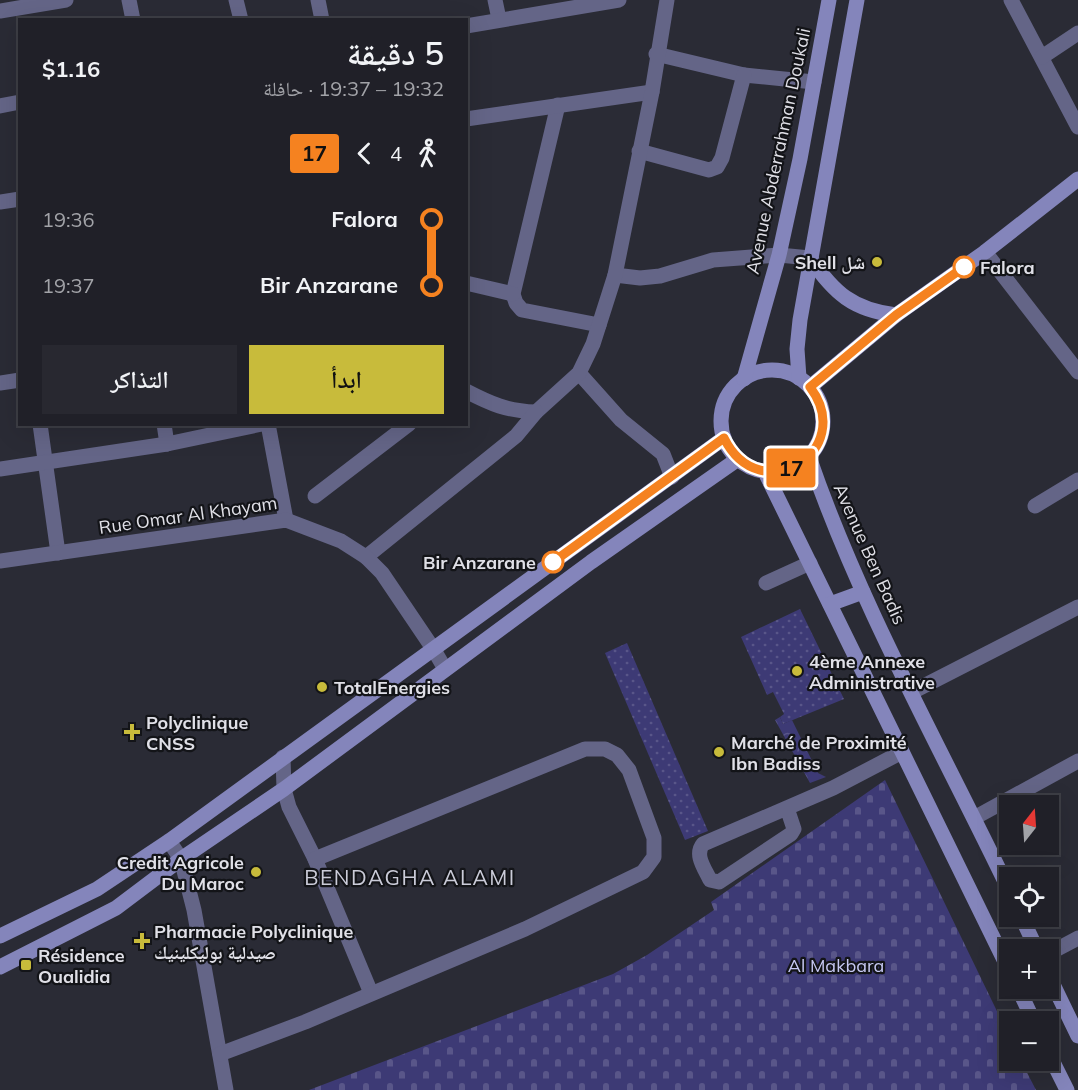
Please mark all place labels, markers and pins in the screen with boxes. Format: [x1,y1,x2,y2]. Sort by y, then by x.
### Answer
place label: Shell شل [795,251,865,274]
marker: Shell شل [870,255,884,269]
marker: Falora [953,256,975,278]
place label: Falora [980,256,1035,279]
place label: Bir Anzarane [423,551,536,574]
marker: Bir Anzarane [542,551,564,573]
place label: 4ème Annexe Administrative [809,650,935,694]
marker: 4ème Annexe Administrative [790,664,804,678]
place label: TotalEnergies [334,676,450,699]
marker: TotalEnergies [315,680,329,694]
place label: Polyclinique CNSS [146,711,248,755]
marker: Polyclinique CNSS [123,723,141,741]
place label: Marché de Proximité Ibn Badiss [731,731,907,775]
marker: Marché de Proximité Ibn Badiss [712,745,726,759]
place label: Credit Agricole Du Maroc [117,851,244,895]
marker: Credit Agricole Du Maroc [249,865,263,879]
place label: Pharmacie Polyclinique صيدلية بوليكلينيك [154,920,353,964]
marker: Pharmacie Polyclinique صيدلية بوليكلينيك [135,934,149,948]
place label: Résidence Oualidia [38,944,125,988]
marker: Résidence Oualidia [19,958,33,972]

